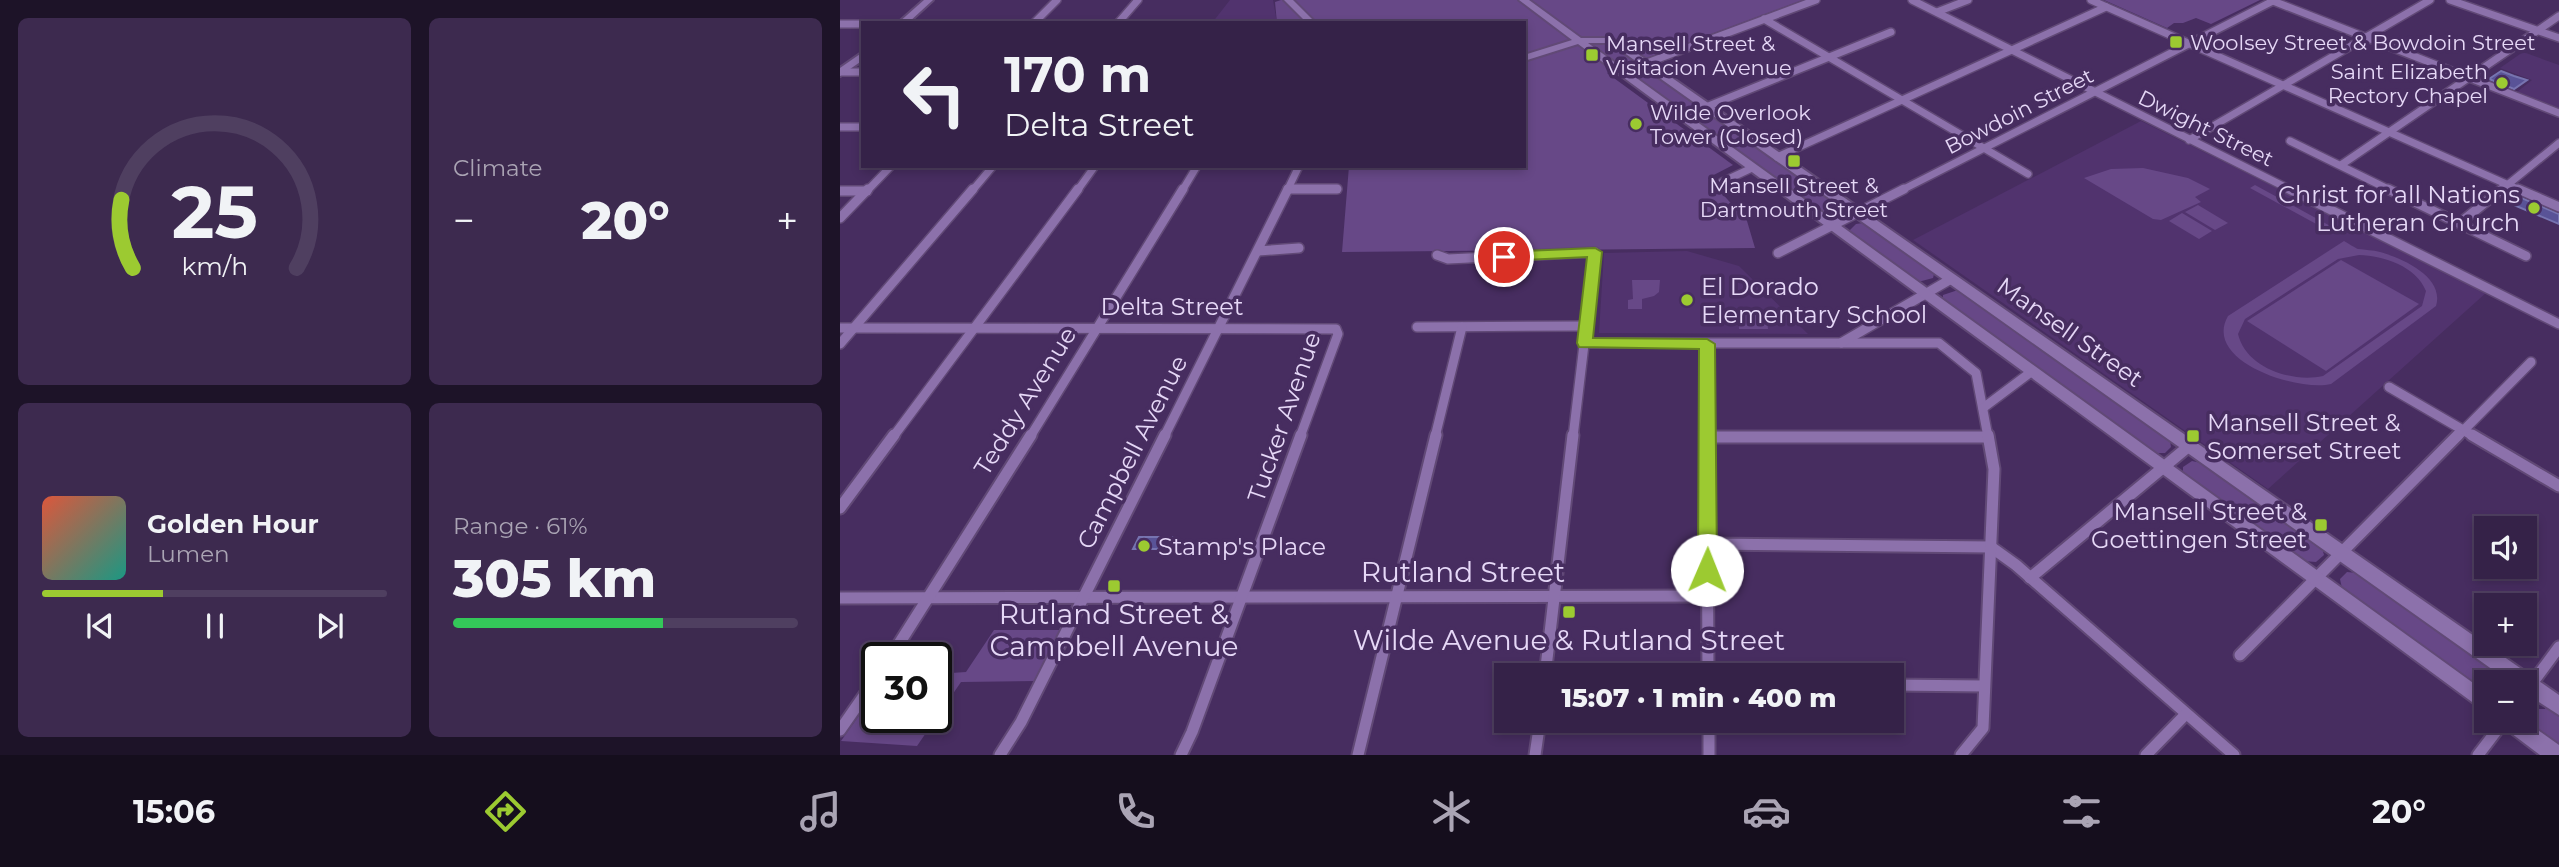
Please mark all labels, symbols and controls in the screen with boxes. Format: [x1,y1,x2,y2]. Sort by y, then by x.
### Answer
place label: Woolsey Street & Bowdoin Street [2190,30,2535,55]
place label: Mansell Street & Visitacion Avenue [1606,31,1792,80]
marker: Woolsey Street & Bowdoin Street [2168,34,2184,50]
text: 170 m [1004,45,1151,104]
marker: Mansell Street & Visitacion Avenue [1584,47,1600,63]
icon: left [889,49,980,140]
place label: Saint Elizabeth Rectory Chapel [2328,59,2488,108]
street label: Bowdoin Street [1941,63,2097,159]
marker: Saint Elizabeth Rectory Chapel [2494,75,2510,91]
street label: Dwight Street [2134,84,2278,172]
place label: Wilde Overlook Tower (Closed) [1650,100,1811,149]
text: Delta Street [1004,105,1194,144]
marker: Wilde Overlook Tower (Closed) [1628,116,1644,132]
marker: Mansell Street & Dartmouth Street [1786,153,1802,169]
text: Climate [453,154,542,182]
text: 25 [171,168,258,256]
place label: Mansell Street & Dartmouth Street [1700,173,1888,222]
place label: Christ for all Nations Lutheran Church [2278,180,2520,237]
text: 20° [581,189,670,252]
text: − [453,197,475,244]
text: + [776,197,798,244]
marker: Christ for all Nations Lutheran Church [2526,200,2542,216]
pin [1474,227,1534,287]
icon: arrive [1485,238,1523,276]
text: km/h [181,250,248,280]
street label: Mansell Street [1992,271,2149,393]
place label: El Dorado Elementary School [1701,272,1927,329]
street label: Delta Street [1101,292,1244,321]
marker: El Dorado Elementary School [1679,292,1695,308]
street label: Teddy Avenue [968,322,1082,480]
street label: Tucker Avenue [1241,328,1327,506]
street label: Campbell Avenue [1071,350,1193,554]
place label: Mansell Street & Somerset Street [2207,408,2401,465]
marker: Mansell Street & Somerset Street [2185,428,2201,444]
place label: Mansell Street & Goettingen Street [2091,497,2307,554]
text: Golden Hour [147,508,319,540]
text: Range · 61% [453,512,588,540]
map controls [2474,516,2537,733]
button: sound [2474,516,2537,579]
marker: Mansell Street & Goettingen Street [2313,517,2329,533]
place label: Stamp's Place [1158,532,1326,561]
position arrow [1670,533,1744,607]
marker: Stamp's Place [1136,538,1152,554]
text: Lumen [147,540,230,568]
text: 305 km [453,547,656,610]
street label: Rutland Street [1361,555,1565,589]
marker: Rutland Street & Campbell Avenue [1106,578,1122,594]
button: + [2474,593,2537,656]
place label: Rutland Street & Campbell Avenue [990,597,1238,663]
marker: Wilde Avenue & Rutland Street [1561,604,1577,620]
icon: previous [81,607,119,645]
icon: pause [196,607,234,645]
icon: next [311,607,349,645]
place label: Wilde Avenue & Rutland Street [1353,623,1785,657]
speed limit sign: 30 [861,642,952,733]
button: − [2474,670,2537,733]
text: 15:07 · 1 min · 400 m [1562,682,1836,714]
icon: directions [481,787,530,836]
icon: music [796,787,845,836]
icon: phone [1111,787,1160,836]
icon: climate [1427,787,1476,836]
icon: car [1742,787,1791,836]
icon: filters [2057,787,2106,836]
text: 15:06 [133,792,215,831]
text: 20° [2372,792,2426,831]

